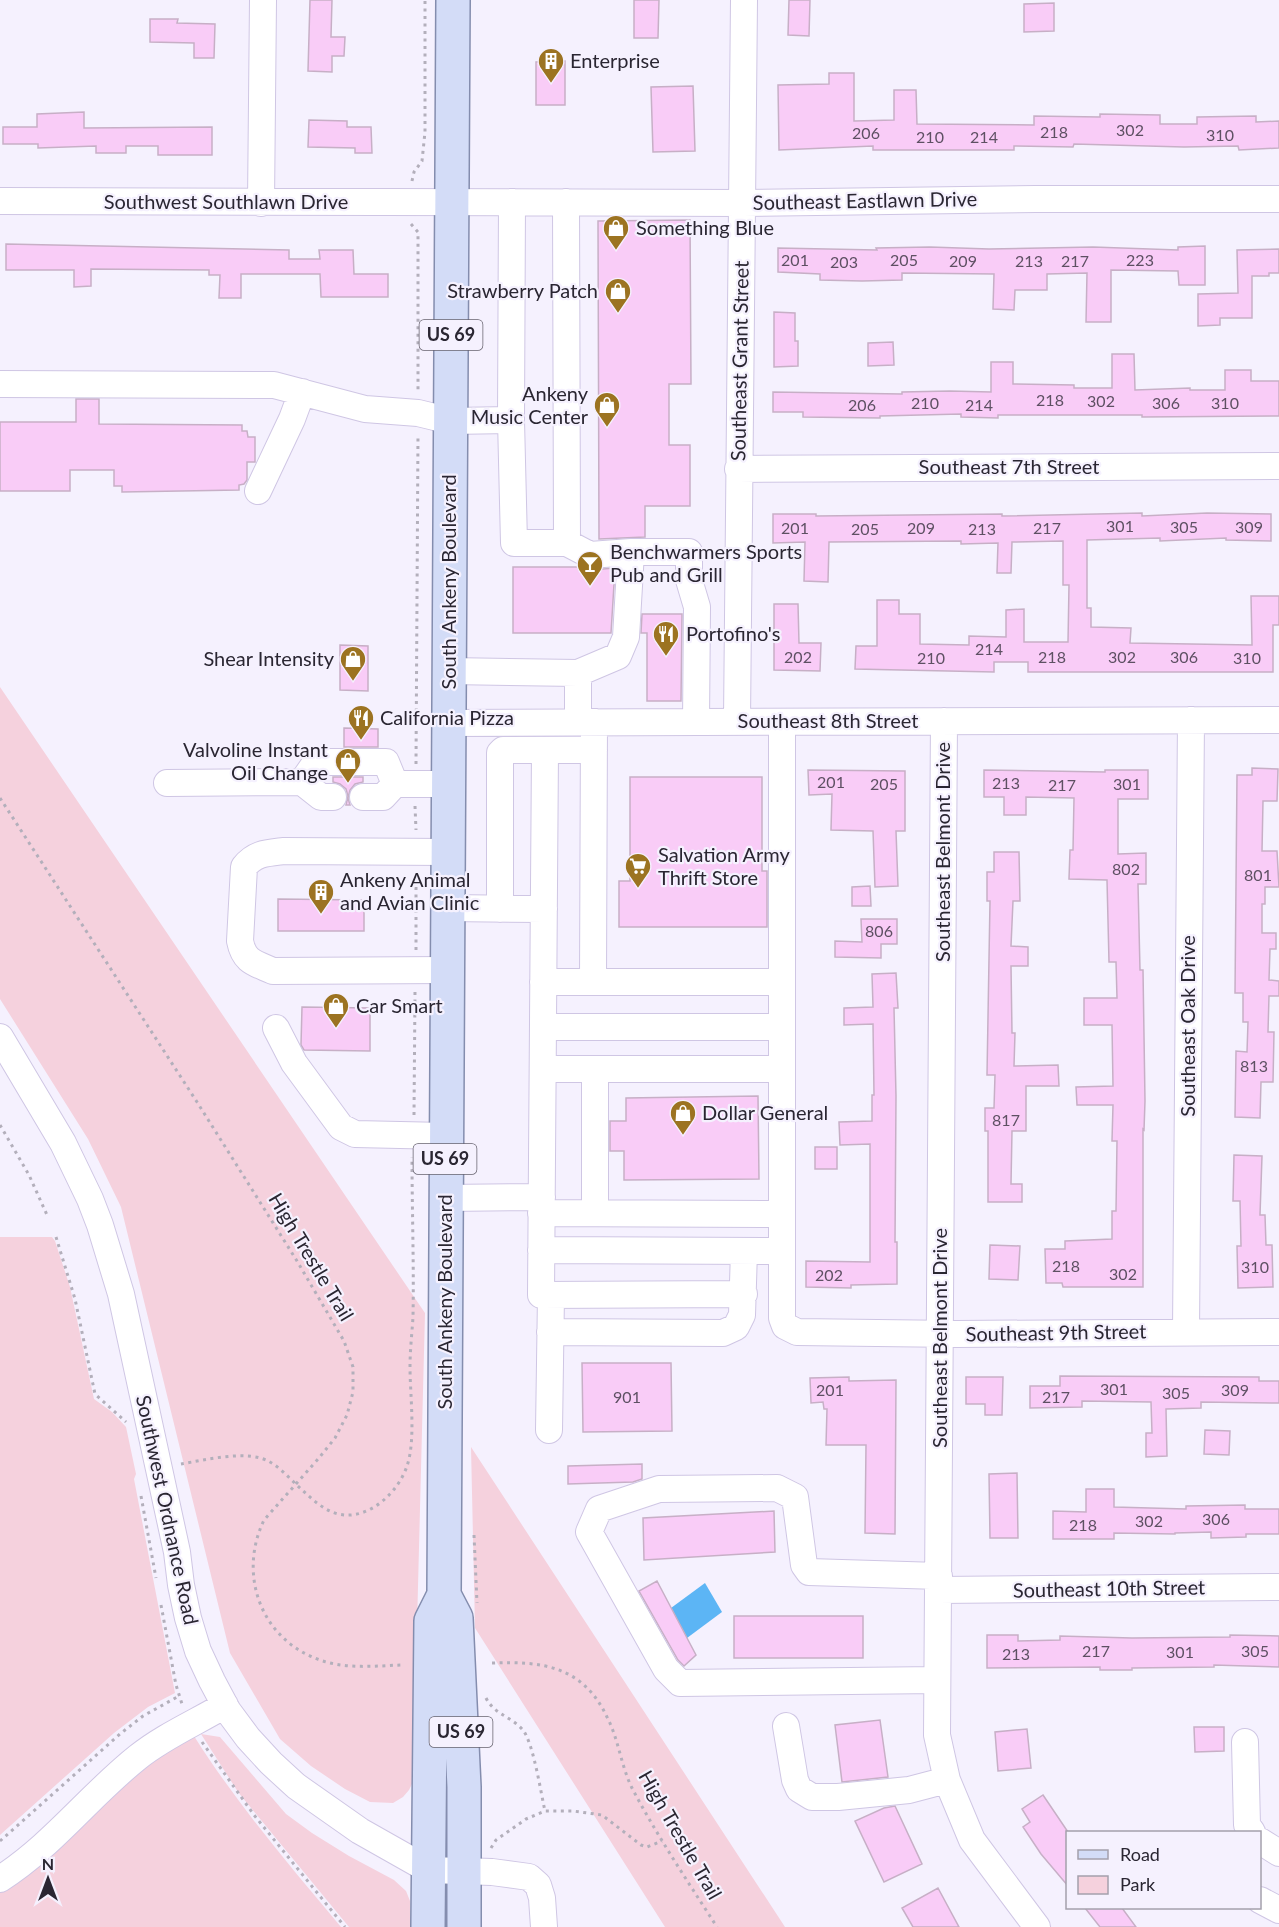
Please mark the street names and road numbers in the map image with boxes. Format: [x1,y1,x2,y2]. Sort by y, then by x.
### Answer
street label: Southeast Eastlawn Drive [753,186,977,214]
street label: Southwest Southlawn Drive [104,189,348,213]
street label: Southeast Grant Street [725,261,753,461]
road number: US 69 [420,320,482,350]
street label: Southeast 7th Street [919,454,1099,478]
street label: South Ankeny Boulevard [436,474,460,690]
street label: Southeast 8th Street [738,708,918,732]
street label: Southeast Belmont Drive [930,742,954,962]
street label: Southeast Oak Drive [1175,935,1199,1117]
road number: US 69 [414,1144,476,1174]
street label: High Trestle Trail [264,1188,359,1325]
street label: South Ankeny Boulevard [432,1194,456,1410]
street label: Southeast Belmont Drive [927,1228,951,1448]
street label: Southeast 9th Street [965,1318,1147,1346]
street label: Southwest Ordnance Road [132,1393,204,1627]
street label: Southeast 10th Street [1013,1574,1205,1602]
road number: US 69 [430,1717,492,1747]
street label: High Trestle Trail [634,1766,727,1903]

